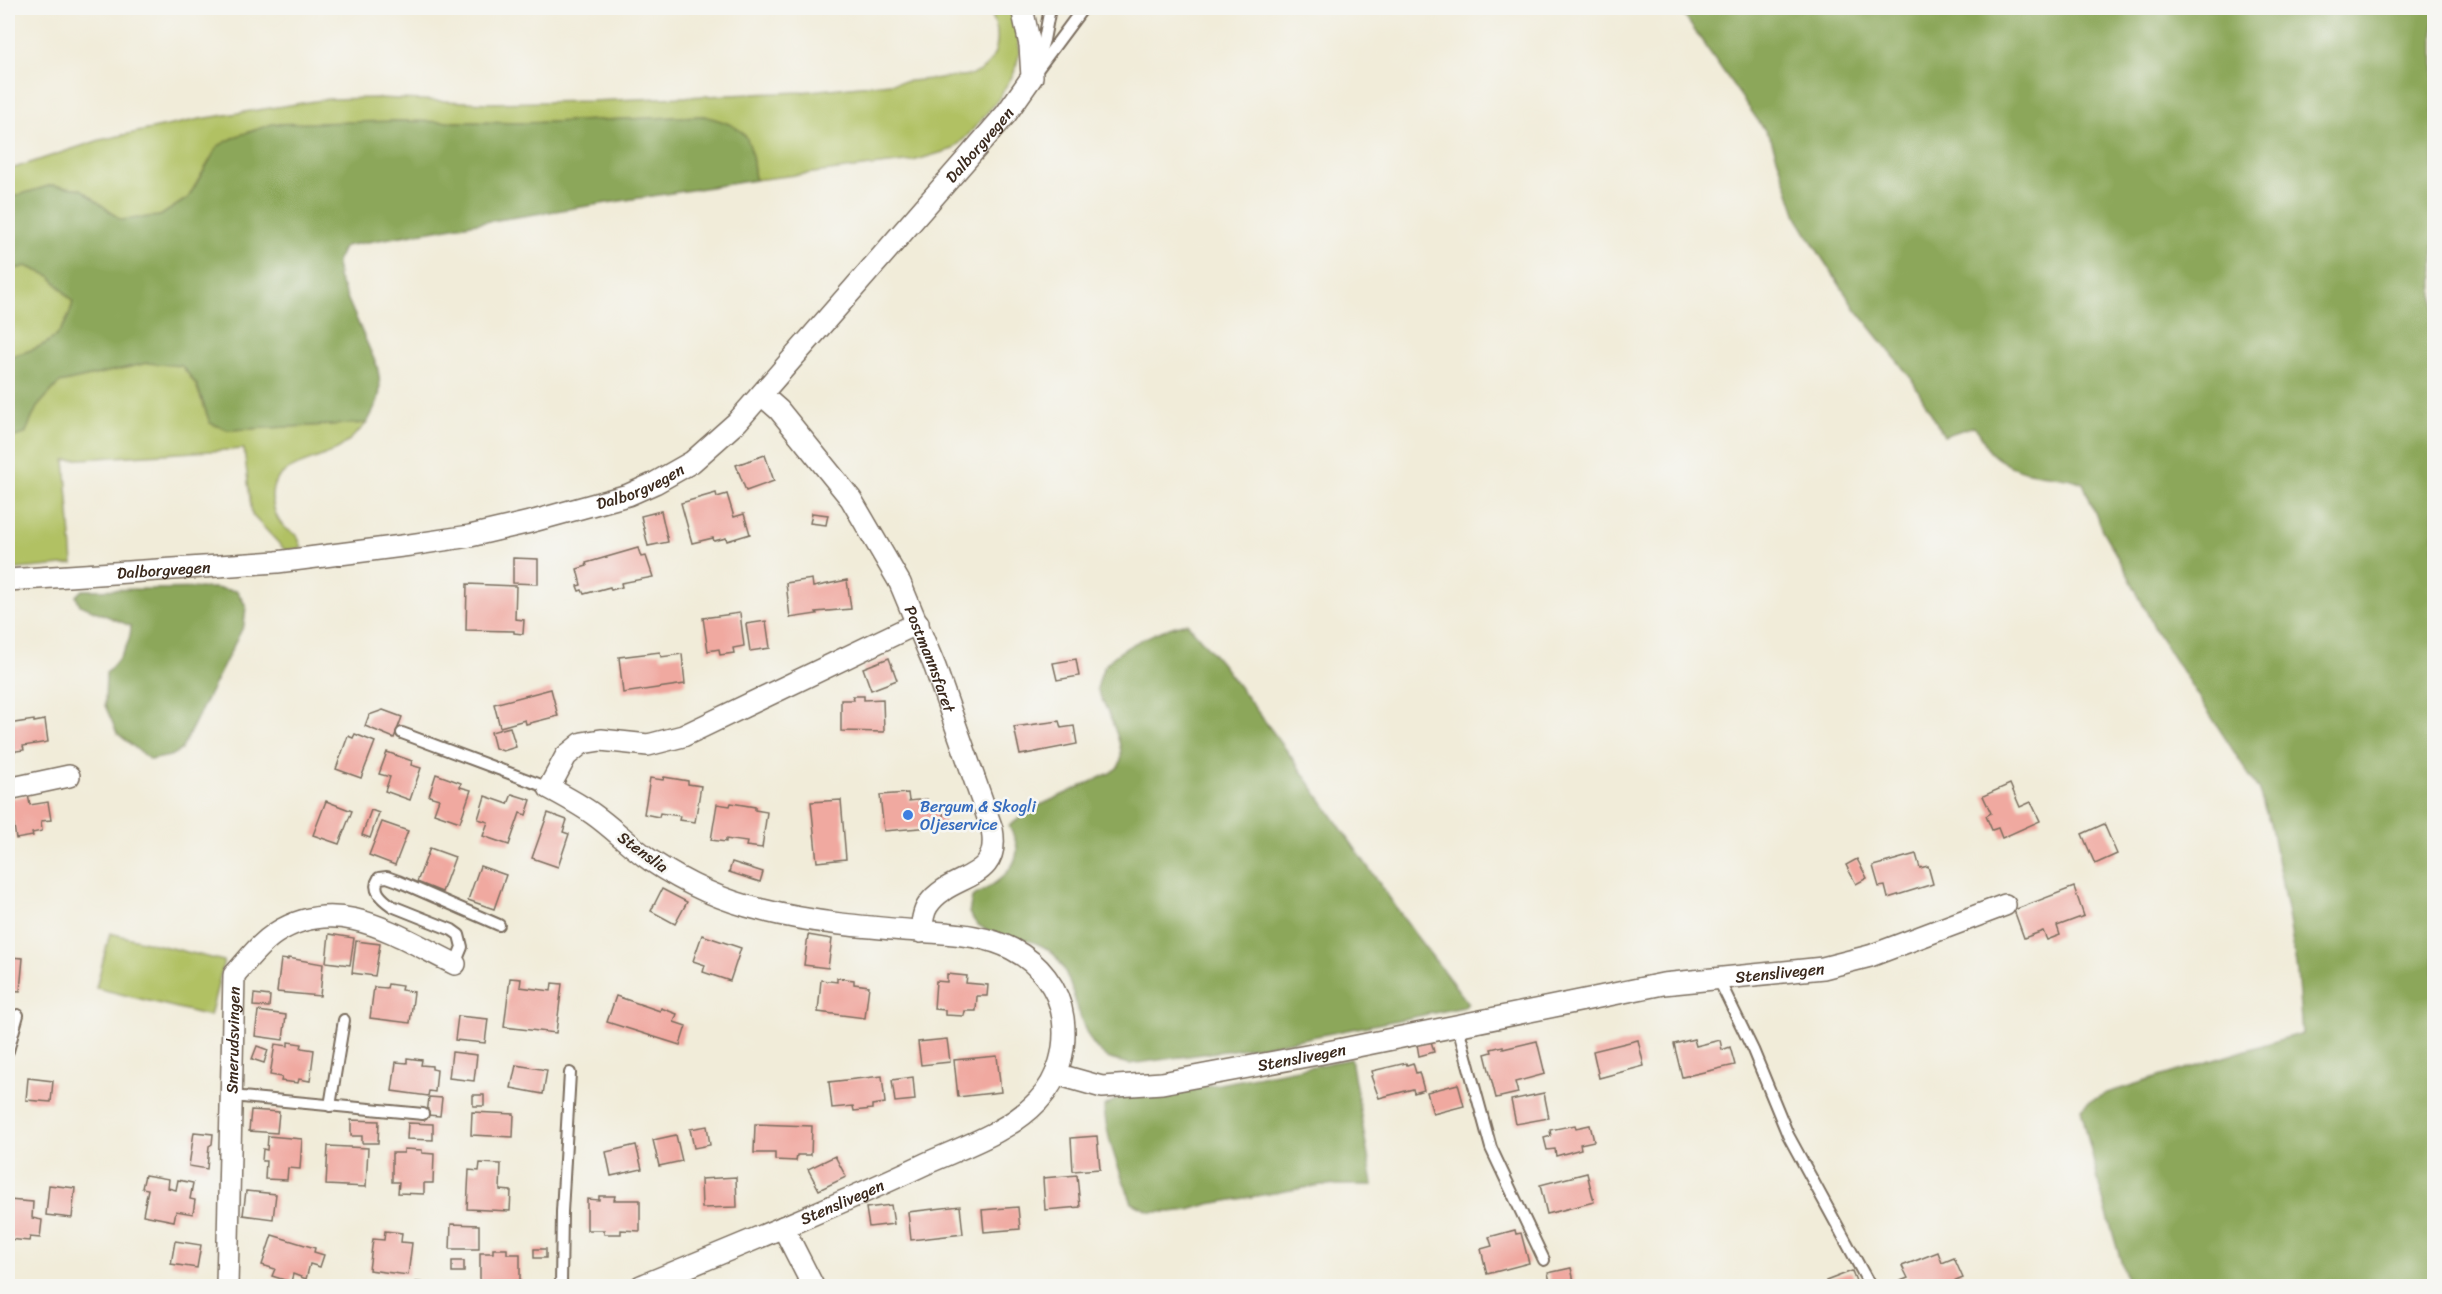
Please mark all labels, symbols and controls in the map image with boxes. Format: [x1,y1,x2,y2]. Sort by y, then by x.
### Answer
street label: Dalborgvegen [937,100,1022,190]
street label: Dalborgvegen [593,455,690,518]
street label: Dalborgvegen [116,552,212,587]
street label: Postmannsfaret [896,601,964,717]
place label: Bergum & Skogli Oljeservice [920,792,1037,839]
marker: Bergum & Skogli Oljeservice [901,808,915,822]
street label: Stenslia [611,823,675,881]
street label: Stenslivegen [1734,953,1826,991]
street label: Smerudsvingen [217,986,248,1094]
street label: Stenslivegen [1255,1034,1349,1079]
street label: Stenslivegen [795,1170,889,1233]

